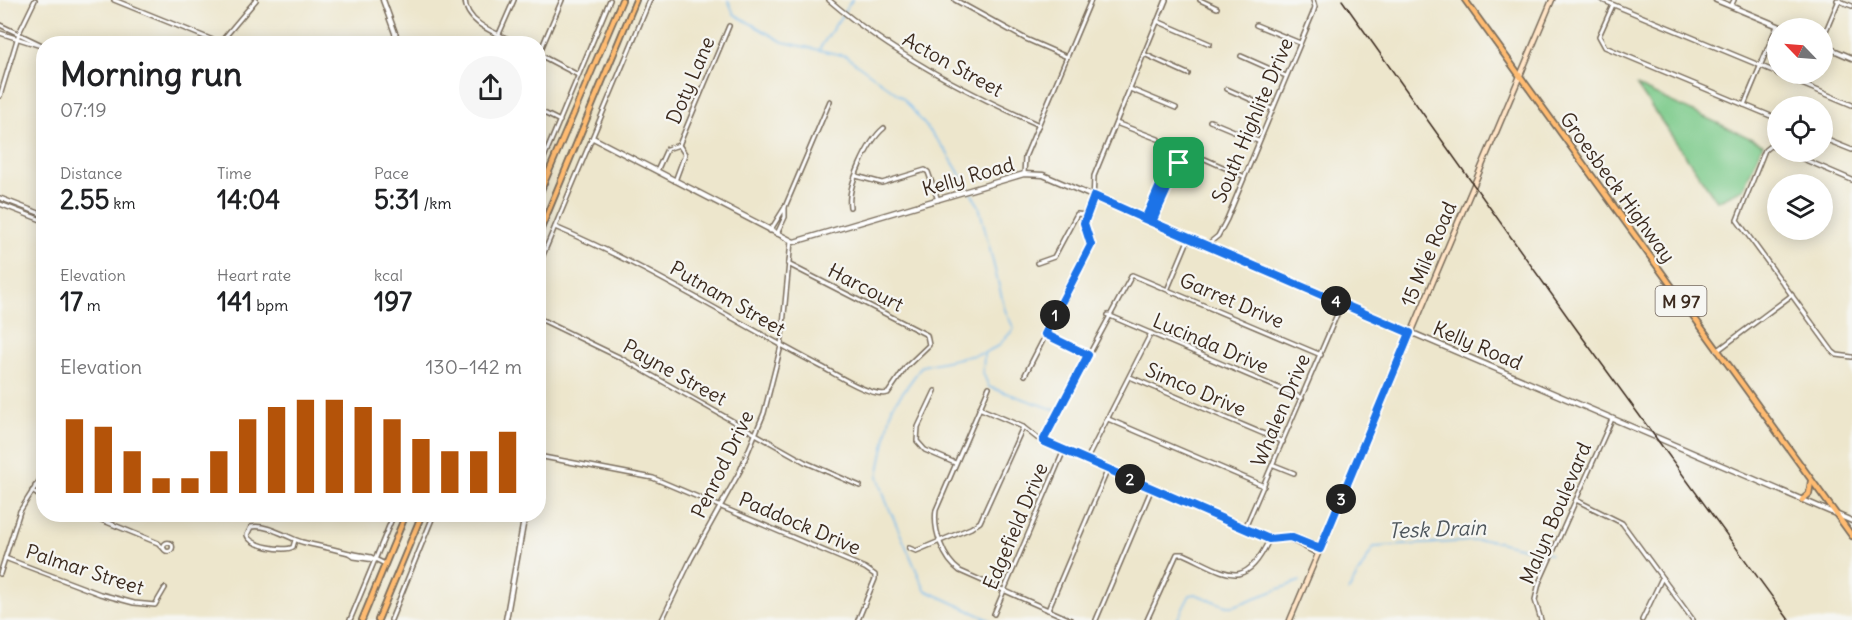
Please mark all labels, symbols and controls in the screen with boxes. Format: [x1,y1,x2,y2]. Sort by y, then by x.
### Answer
north arrow [1767,18,1833,84]
map controls [1767,18,1833,240]
street label: Acton Street [899,26,1008,102]
street label: Doty Lane [660,32,720,128]
street label: South Highlite Drive [1206,34,1298,206]
text: Morning run [60,53,242,95]
button: share [459,56,522,119]
button: locate [1767,96,1833,162]
text: 07:19 [60,97,107,122]
street label: Groesbeck Highway [1555,107,1681,267]
pin [1153,137,1204,188]
icon: arrive [1162,146,1195,179]
street label: Kelly Road [919,151,1017,201]
text: Distance [60,163,122,183]
text: Time [217,163,252,183]
text: Pace [374,163,409,183]
button: layers [1767,174,1833,240]
text: 2.55 [60,183,110,216]
text: 14:04 [217,183,280,216]
text: 5:31 [374,183,420,216]
text: km [110,193,136,213]
text: /km [420,193,451,213]
street label: 15 Mile Road [1395,197,1461,310]
street label: Putnam Street [666,255,790,341]
street label: Harcourt [824,257,908,317]
text: Elevation [60,265,126,285]
text: Heart rate [217,265,291,285]
text: kcal [374,265,403,285]
street label: Garret Drive [1176,267,1288,333]
text: 17 [60,285,83,318]
text: 141 [217,285,252,318]
text: 197 [374,285,412,318]
pin: 4 [1321,286,1351,316]
road number: M 97 [1656,286,1706,316]
text: 4 [1331,291,1341,311]
text: m [83,295,101,315]
text: bpm [252,295,288,315]
pin: 1 [1040,300,1070,330]
text: 1 [1052,305,1058,325]
street label: Lucinda Drive [1149,307,1273,379]
street label: Kelly Road [1430,315,1527,375]
street label: Payne Street [619,333,731,411]
street label: Whalen Drive [1245,350,1315,470]
text: Elevation [60,354,142,379]
text: 130–142 m [425,354,522,379]
street label: Simco Drive [1142,357,1250,421]
street label: Penrod Drive [685,406,759,522]
street label: Malyn Boulevard [1514,438,1596,588]
street label: Edgefield Drive [977,459,1053,593]
pin: 2 [1115,464,1145,494]
text: 2 [1126,469,1134,489]
pin: 3 [1326,484,1356,514]
street label: Paddock Drive [735,486,865,560]
text: 3 [1336,489,1346,509]
water label: Tesk Drain [1387,514,1487,544]
street label: Palmar Street [23,538,147,600]

